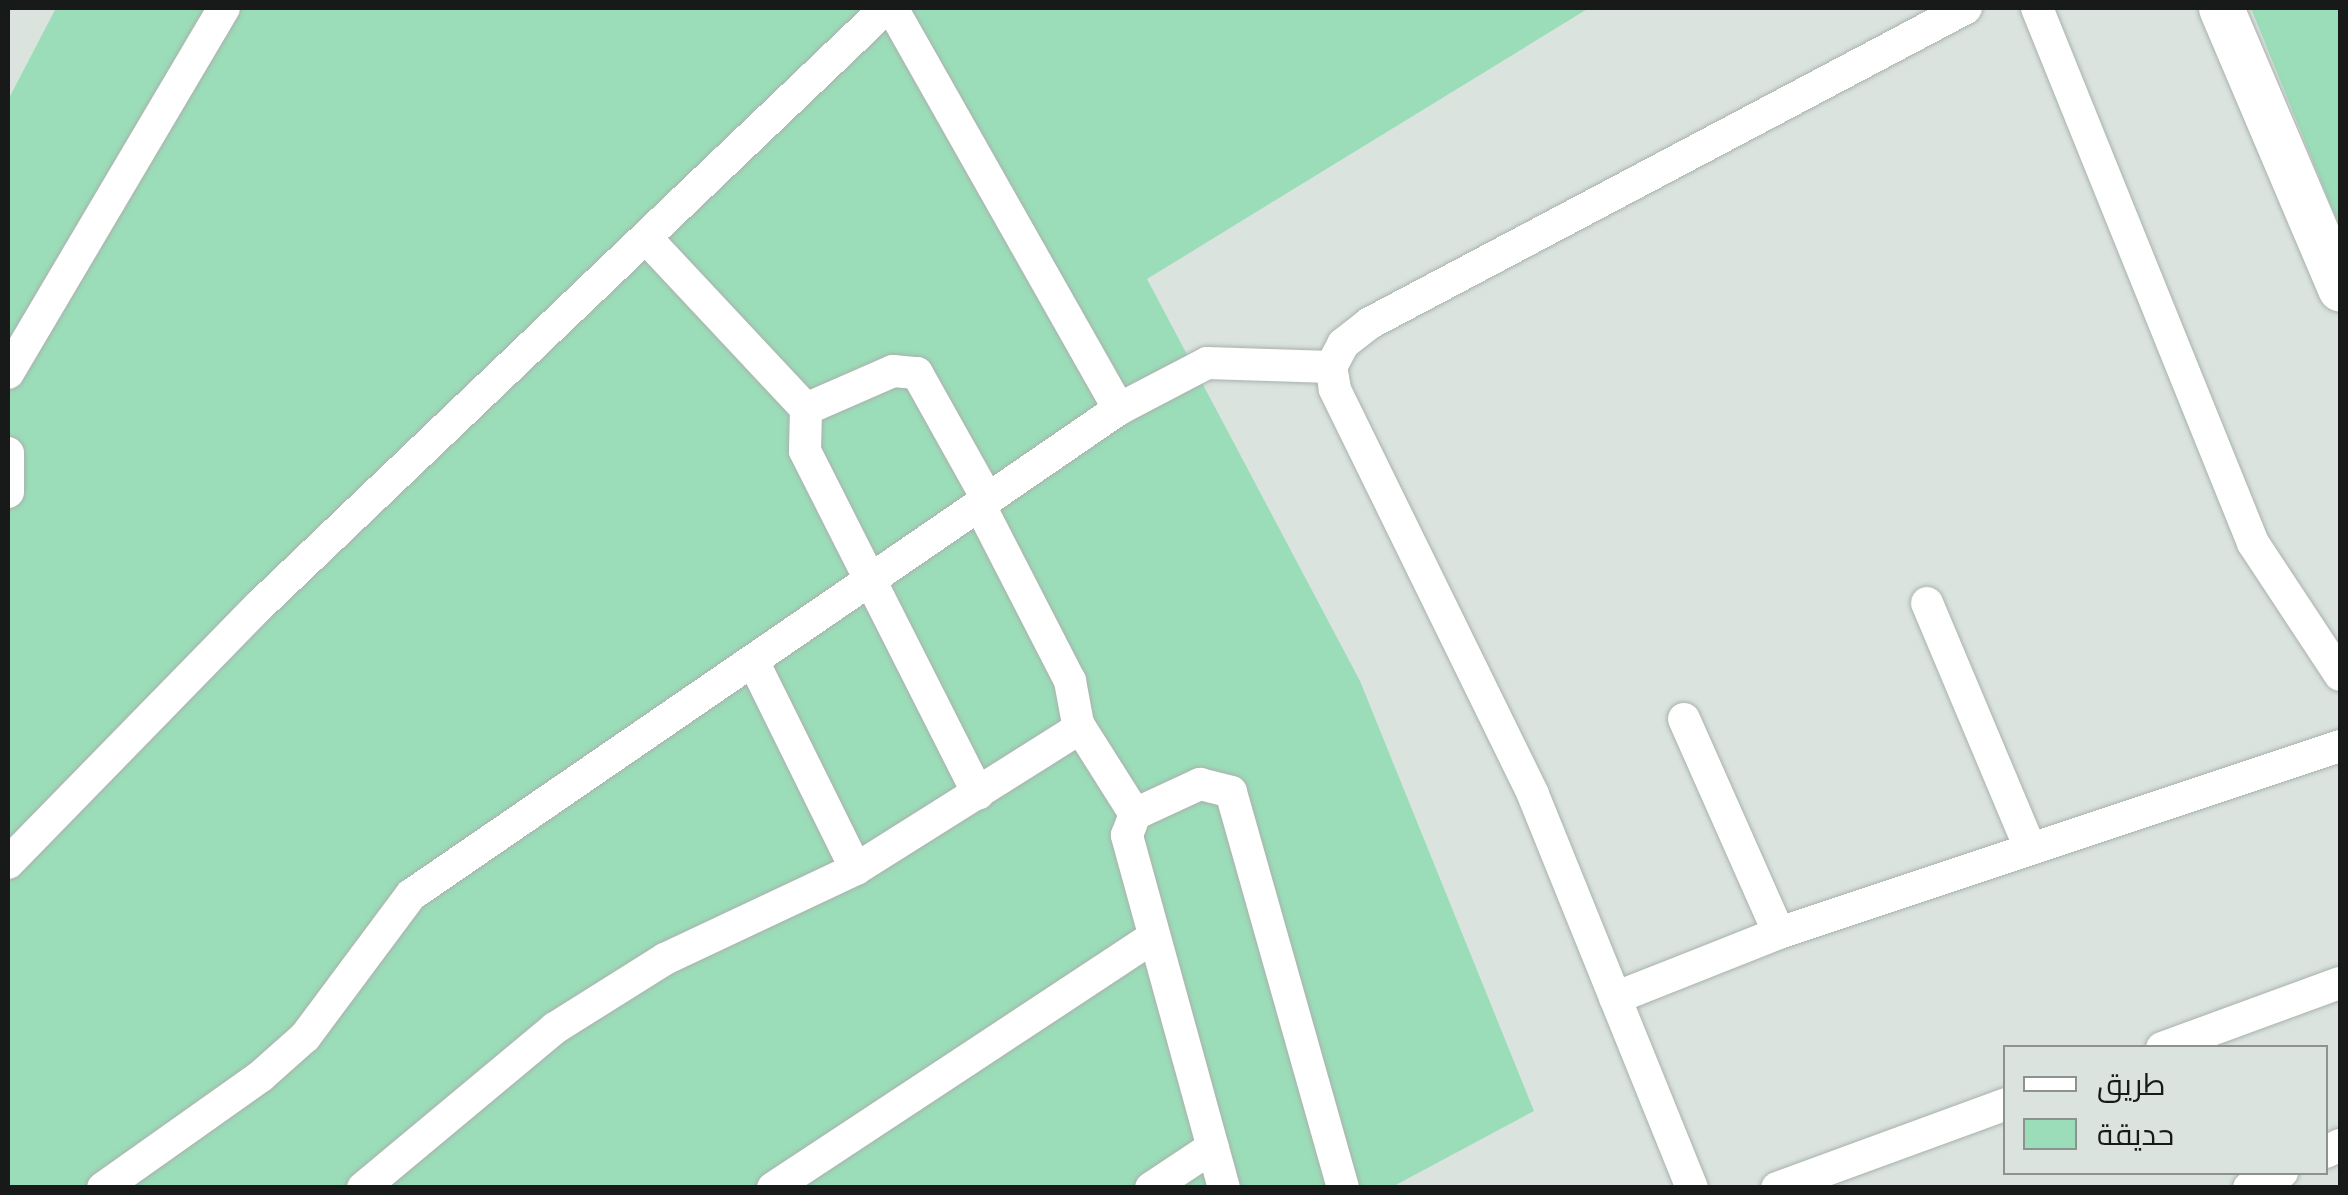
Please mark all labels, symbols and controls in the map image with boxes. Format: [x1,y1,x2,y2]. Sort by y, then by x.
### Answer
legend [2003,1045,2328,1175]
text: طريق [2097,1069,2166,1106]
text: حديقة [2097,1119,2174,1156]

